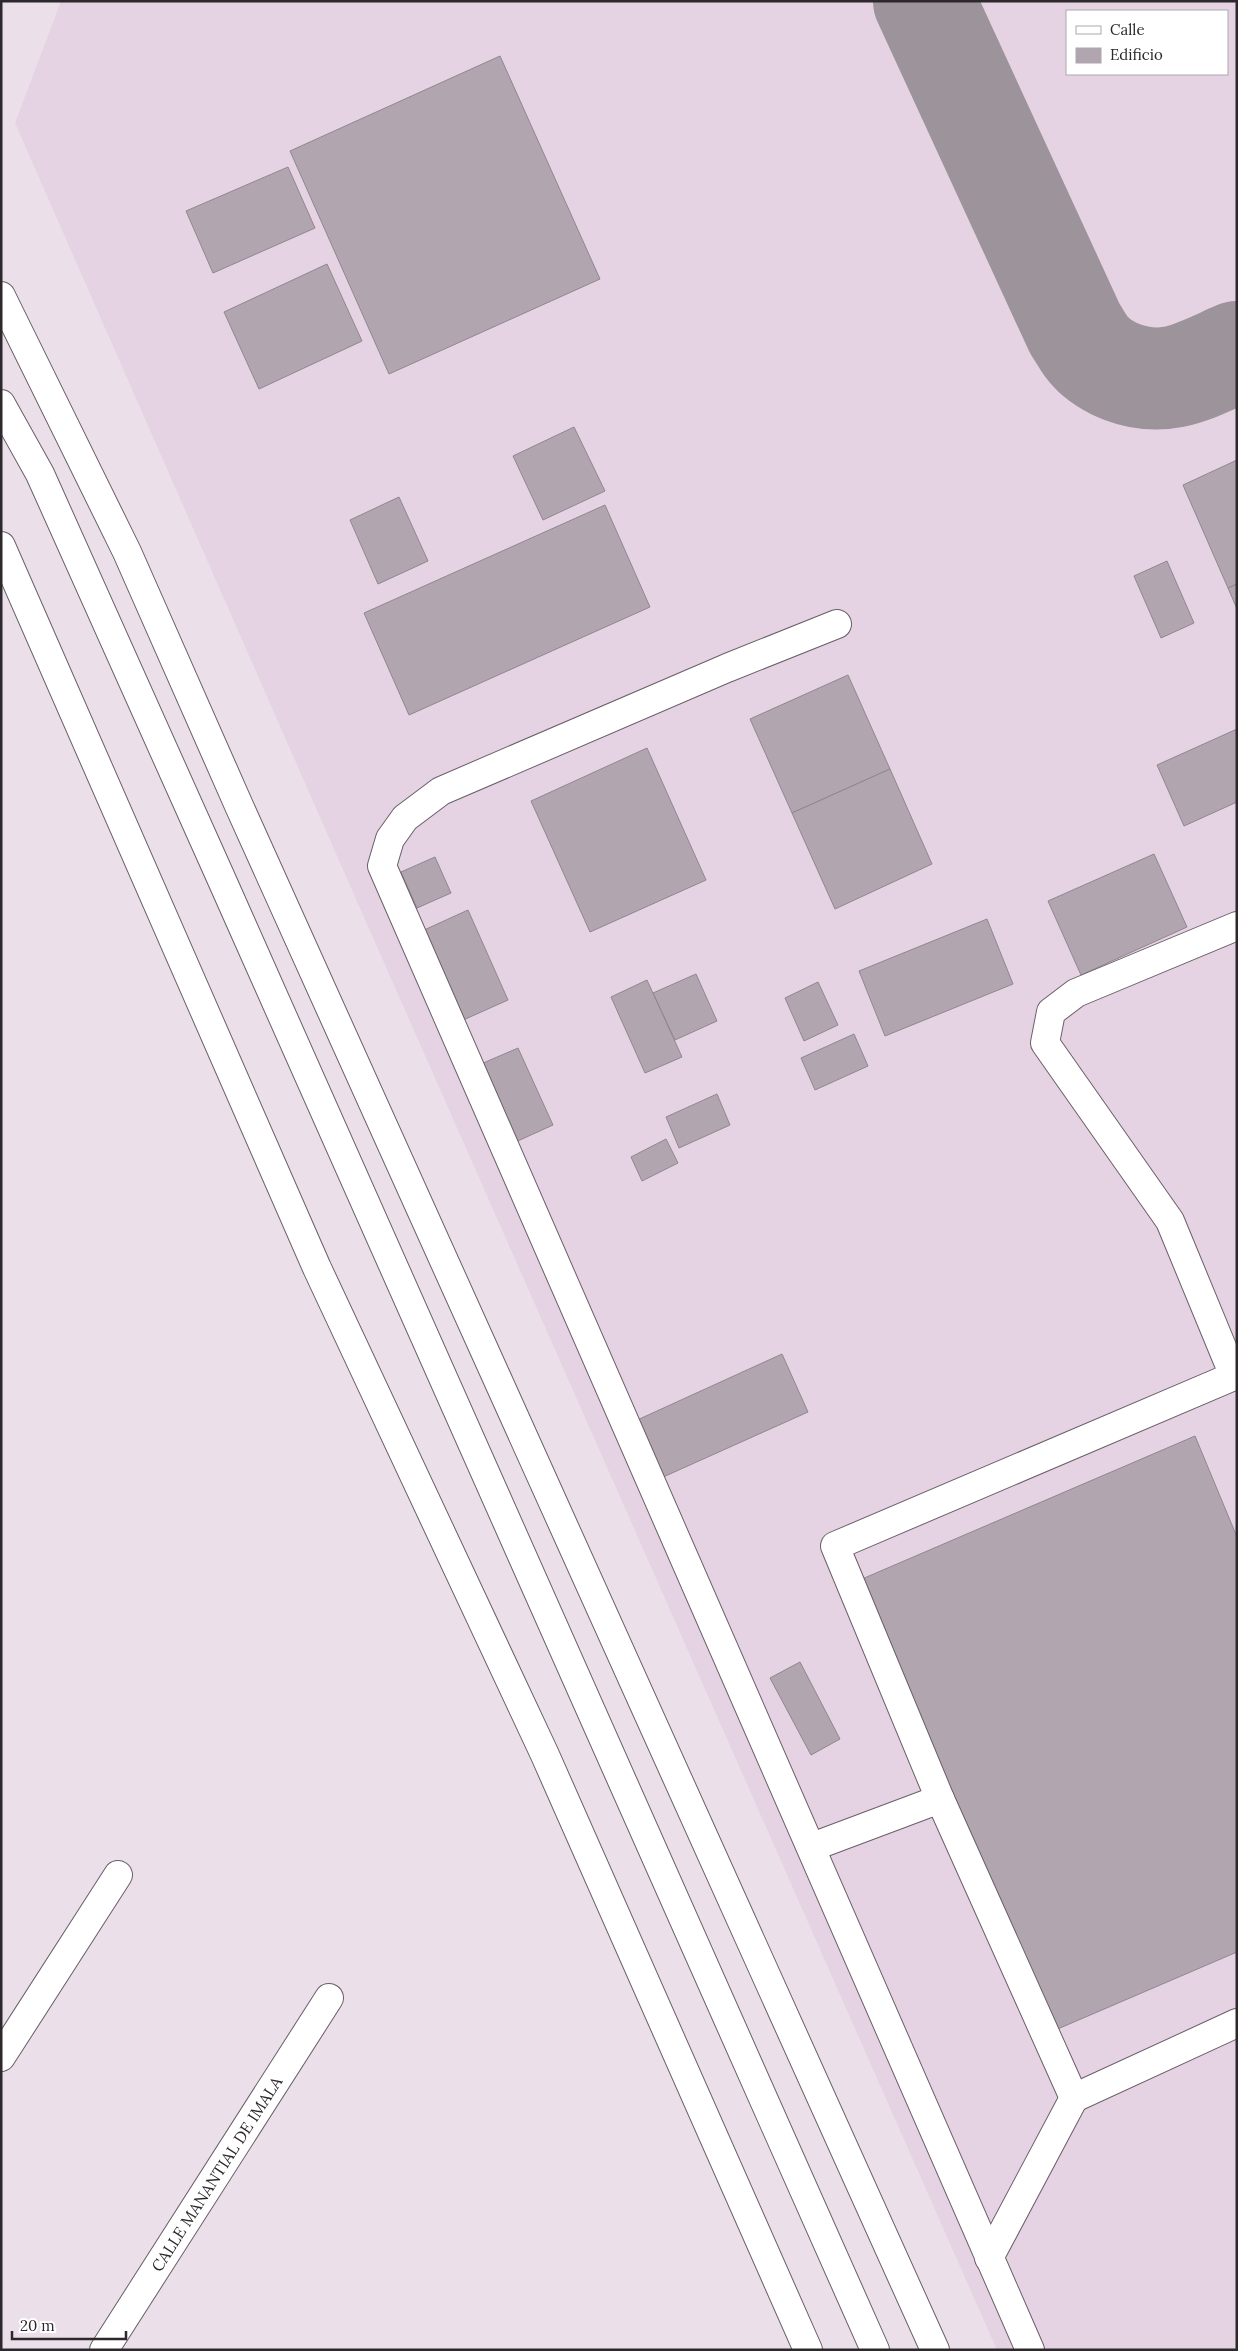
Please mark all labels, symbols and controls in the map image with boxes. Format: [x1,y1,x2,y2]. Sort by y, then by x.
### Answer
legend [1066,10,1228,75]
text: Calle [1110,20,1145,39]
text: Edificio [1110,45,1163,64]
street label: CALLE MANANTIAL DE IMALA [147,2072,287,2275]
scale bar [12,2308,126,2340]
text: 20 m [20,2316,55,2335]

